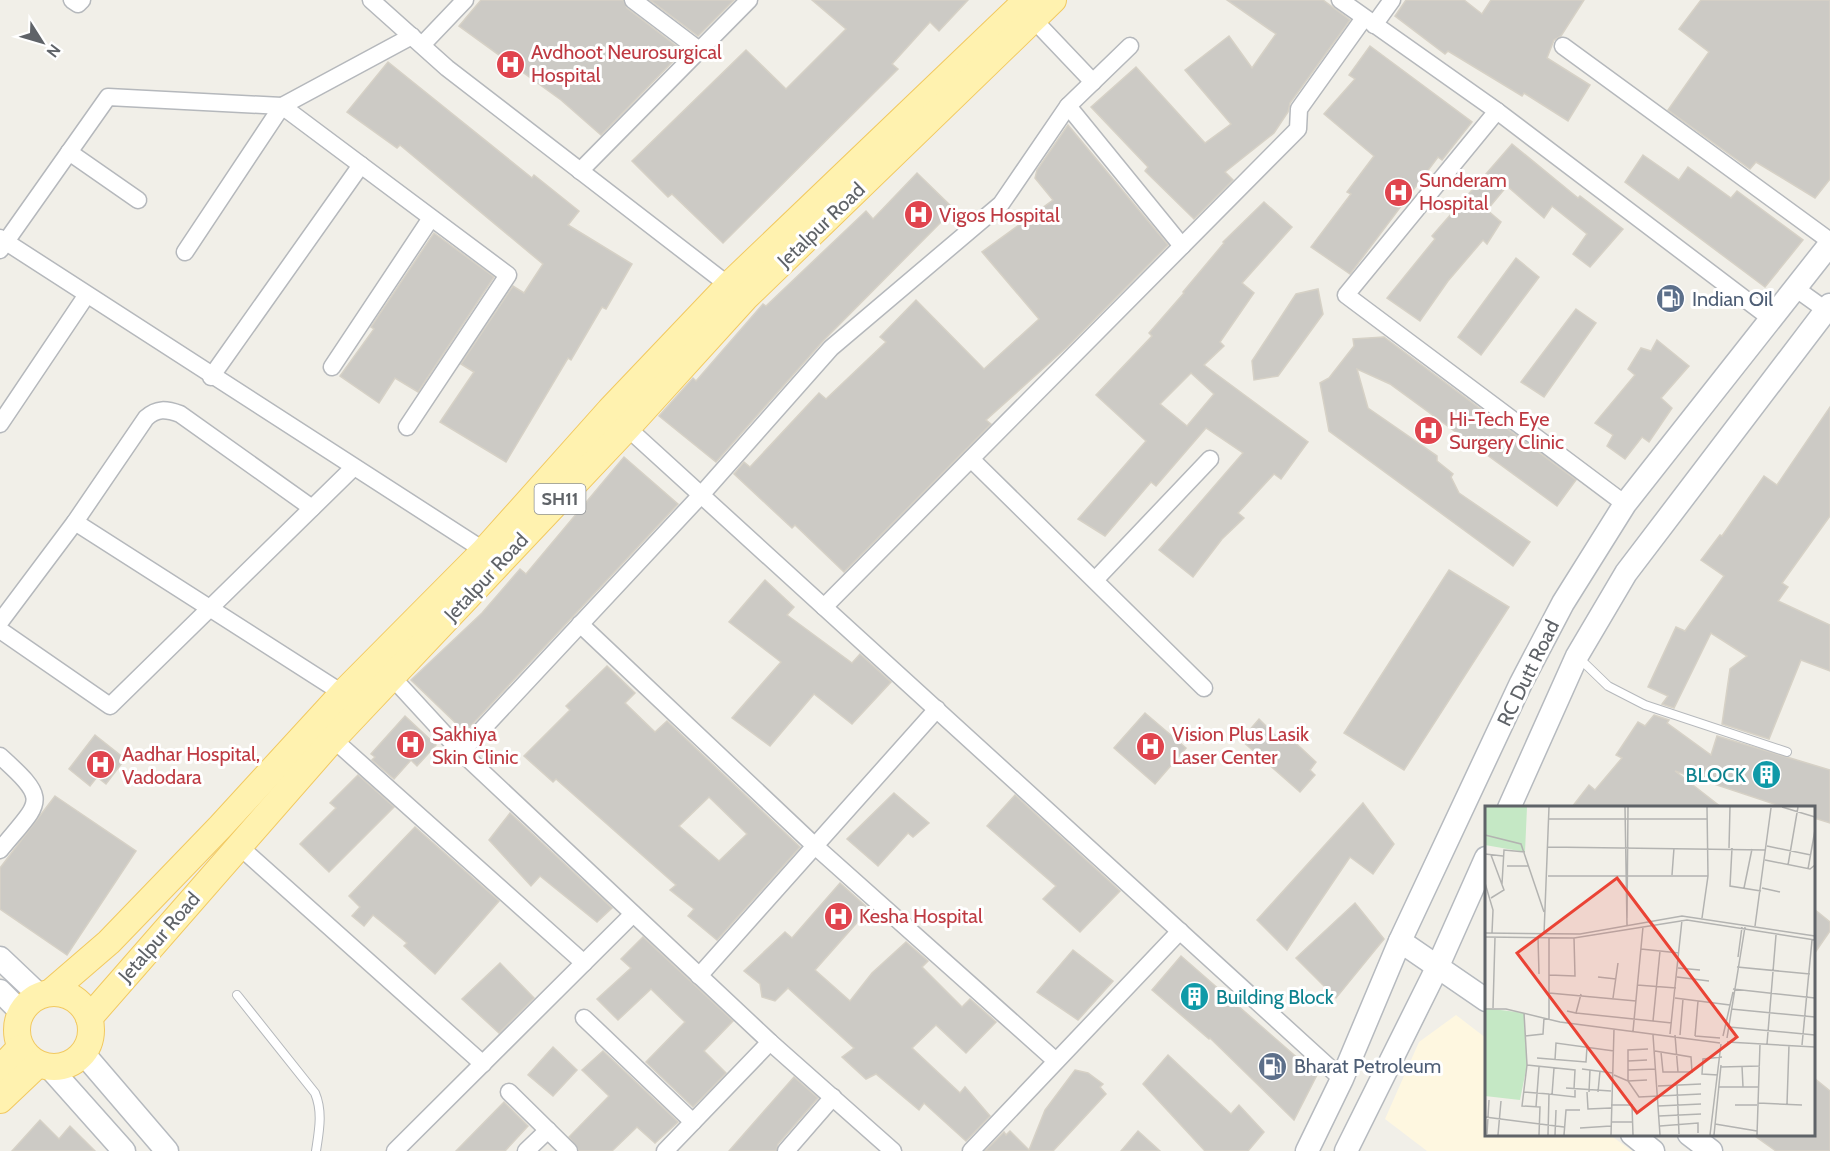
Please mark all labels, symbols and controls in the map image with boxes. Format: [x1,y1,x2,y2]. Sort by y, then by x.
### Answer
north arrow [12,12,72,72]
text: N [43,40,65,61]
place label: Avdhoot Neurosurgical Hospital [531,40,722,87]
hospital icon: Avdhoot Neurosurgical Hospital [494,48,526,80]
place label: Sunderam Hospital [1419,168,1507,215]
hospital icon: Sunderam Hospital [1382,176,1414,208]
street label: Jetalpur Road [772,177,870,273]
hospital icon: Vigos Hospital [902,199,934,231]
place label: Vigos Hospital [939,203,1060,227]
fuel station icon: Indian Oil [1655,283,1687,315]
place label: Indian Oil [1692,287,1773,311]
place label: Hi-Tech Eye Surgery Clinic [1449,407,1564,454]
hospital icon: Hi-Tech Eye Surgery Clinic [1412,415,1444,447]
road number: SH11 [534,484,586,514]
street label: Jetalpur Road [438,528,533,627]
street label: RC Dutt Road [1492,616,1564,730]
place label: Sakhiya Skin Clinic [432,722,518,769]
place label: Vision Plus Lasik Laser Center [1172,722,1309,769]
hospital icon: Sakhiya Skin Clinic [395,729,427,761]
hospital icon: Vision Plus Lasik Laser Center [1135,730,1167,762]
place label: Aadhar Hospital, Vadodara [122,742,260,789]
hospital icon: Aadhar Hospital, Vadodara [85,749,117,781]
building icon: BLOCK [1751,759,1783,791]
place label: BLOCK [1685,763,1747,787]
inset map [1485,806,1815,1136]
street label: Jetalpur Road [113,887,205,988]
hospital icon: Kesha Hospital [822,900,854,932]
place label: Kesha Hospital [859,904,983,928]
building icon: Building Block [1179,981,1211,1013]
place label: Building Block [1216,985,1334,1009]
fuel station icon: Bharat Petroleum [1257,1050,1289,1082]
place label: Bharat Petroleum [1294,1054,1441,1078]

